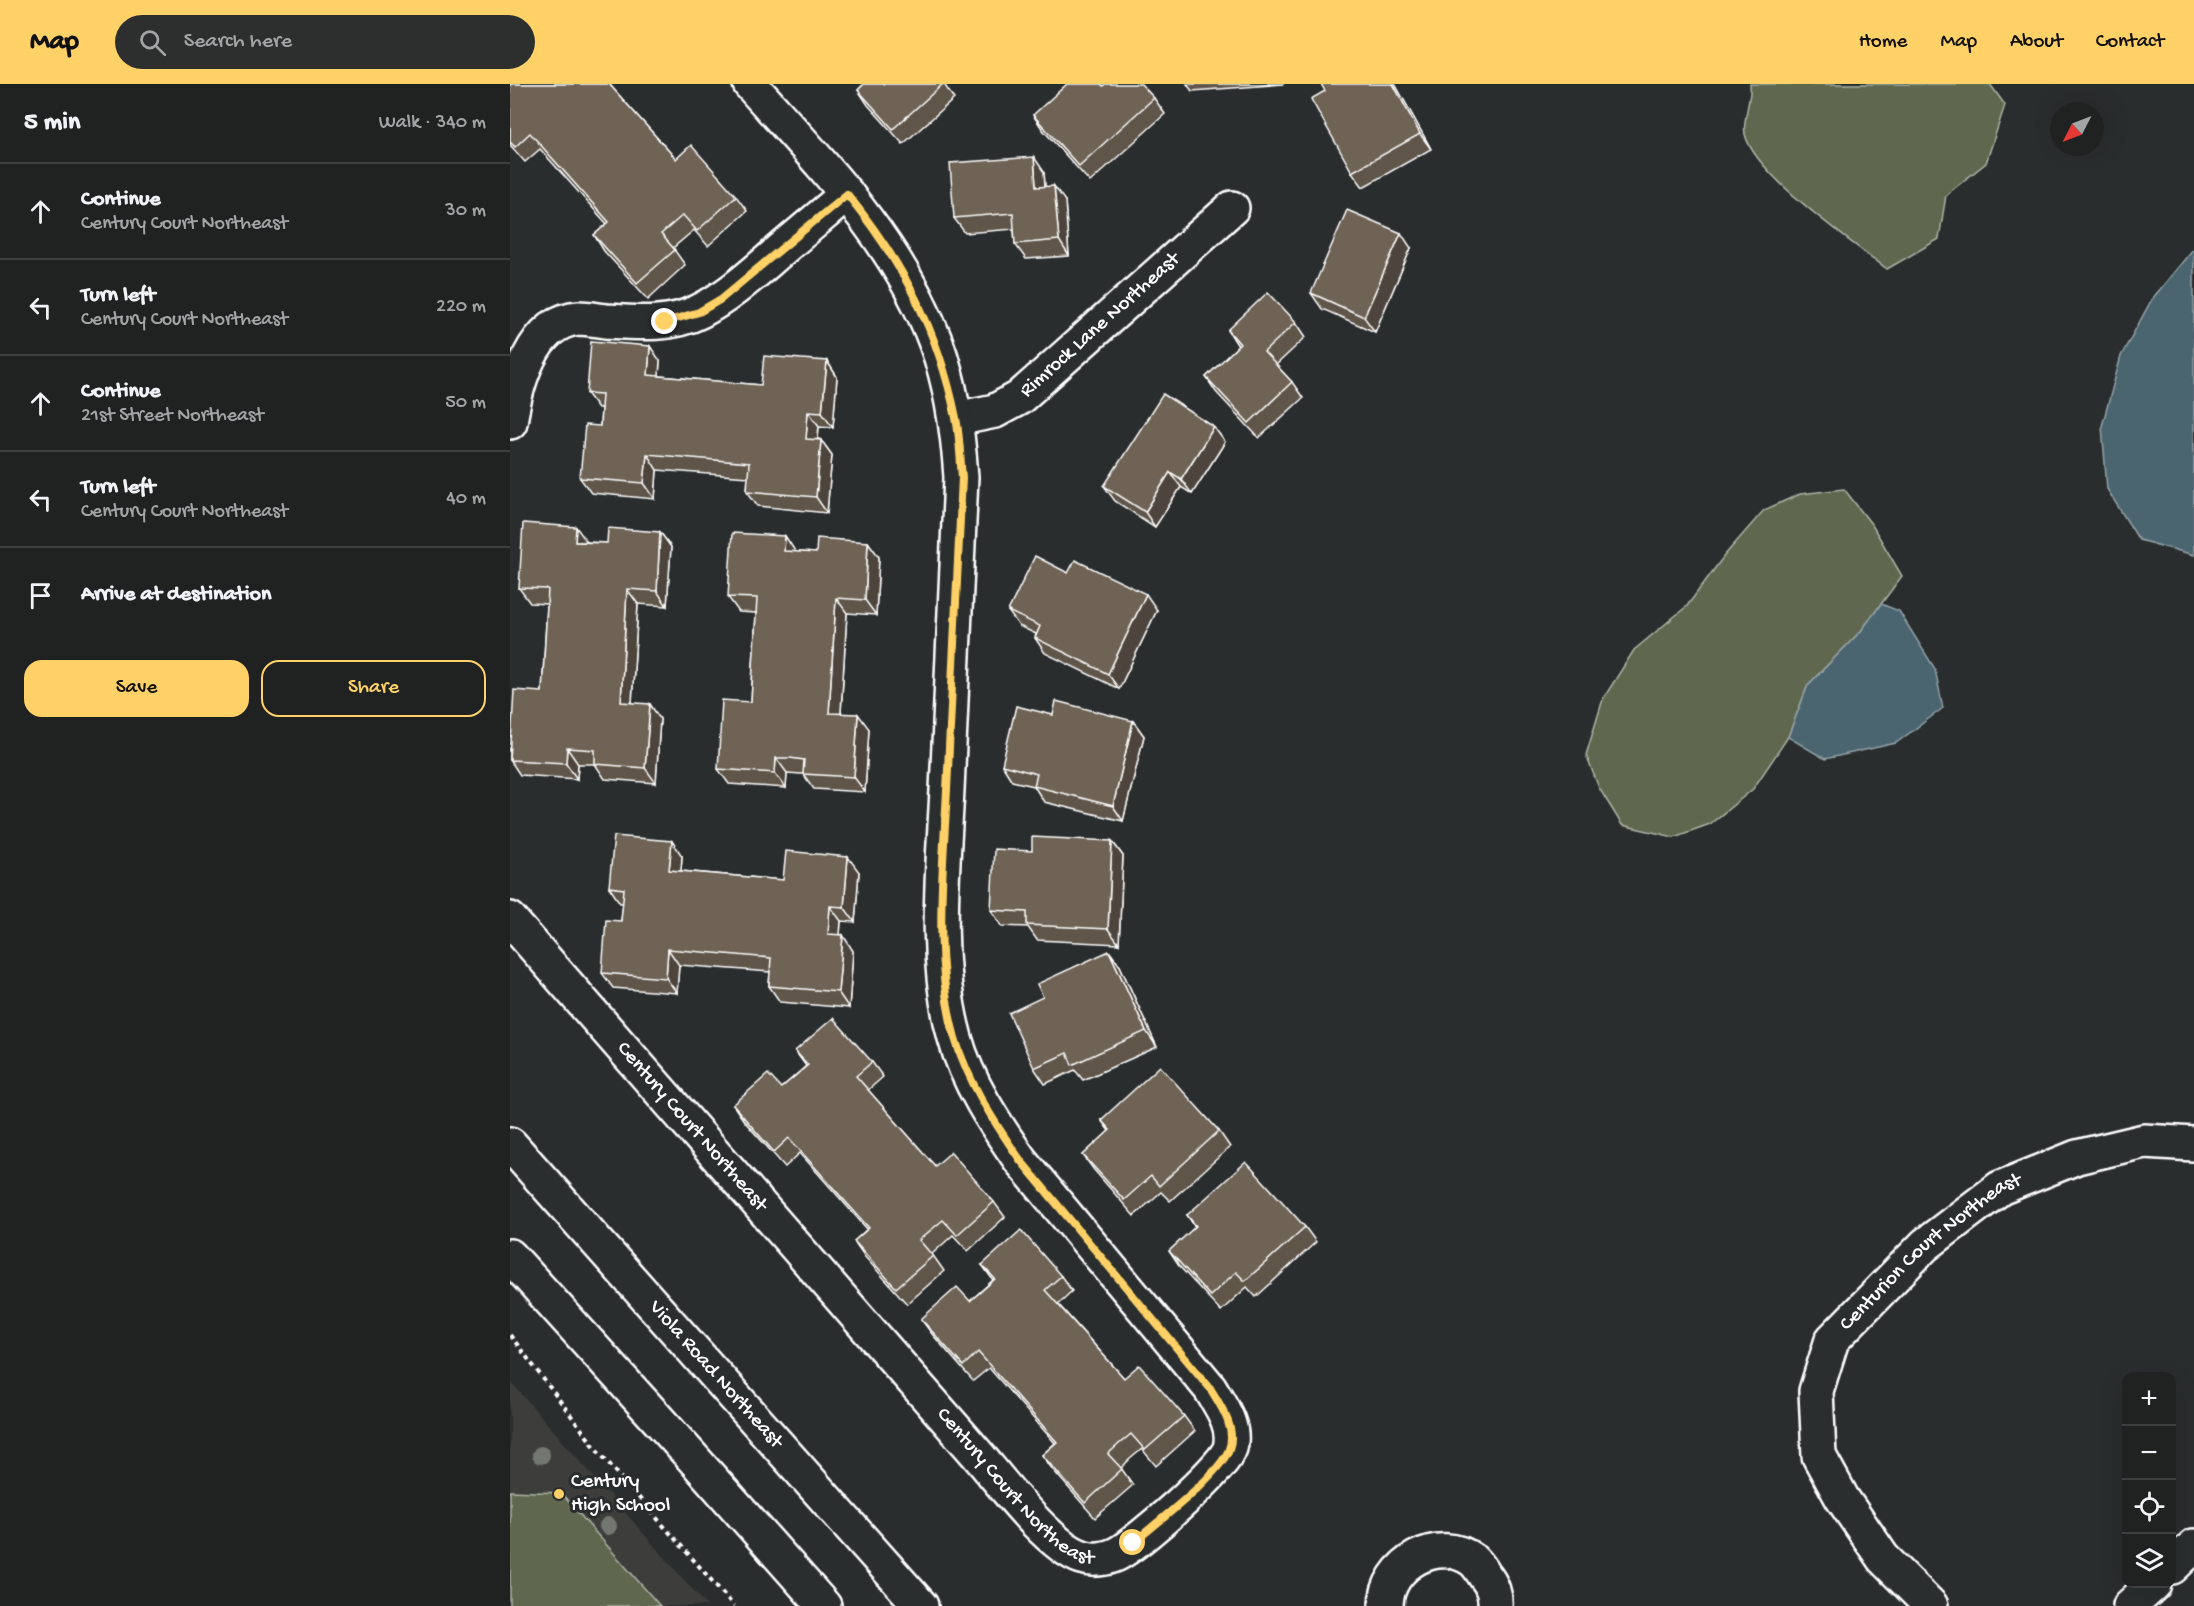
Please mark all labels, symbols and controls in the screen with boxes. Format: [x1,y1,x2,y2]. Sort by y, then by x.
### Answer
search box [115,15,535,69]
text: Map [30,26,79,59]
icon: search [136,26,169,59]
text: Search here [184,29,292,55]
text: Home [1859,30,1907,55]
text: Map [1940,30,1977,55]
text: About [2010,30,2063,55]
text: Contact [2096,30,2164,55]
north arrow [2050,102,2104,156]
text: 5 min [24,108,80,139]
text: Walk · 340 m [379,112,486,135]
text: Continue [81,187,161,213]
icon: ahead [24,195,57,228]
text: 30 m [445,200,486,223]
text: Century Court Northeast [81,213,288,236]
street label: Rimrock Lane Northeast [1015,246,1187,403]
text: Turn left [81,283,155,309]
icon: left [24,291,57,324]
text: 220 m [436,296,486,319]
route end [651,308,677,334]
text: Century Court Northeast [81,309,288,332]
text: Continue [81,379,161,405]
icon: ahead [24,387,57,420]
text: 50 m [445,392,486,415]
text: 21st Street Northeast [81,405,264,428]
text: Turn left [81,475,155,501]
icon: left [24,483,57,516]
text: 40 m [446,488,486,511]
text: Century Court Northeast [81,501,288,524]
icon: arrive [24,579,57,612]
text: Arrive at destination [81,582,271,608]
button: Save [24,660,249,717]
button: Share [261,660,486,717]
street label: Century Court Northeast [611,1037,774,1219]
street label: Centurion Court Northeast [1835,1167,2027,1337]
street label: Viola Road Northeast [642,1295,789,1456]
map controls [2122,1372,2176,1588]
button: + [2122,1372,2176,1426]
street label: Century Court Northeast [930,1403,1098,1572]
button: − [2122,1426,2176,1480]
place label: Century High School [571,1470,670,1519]
button: locate [2122,1480,2176,1534]
marker: Century High School [552,1487,566,1501]
route start [1119,1529,1145,1555]
button: layers [2122,1534,2176,1588]

